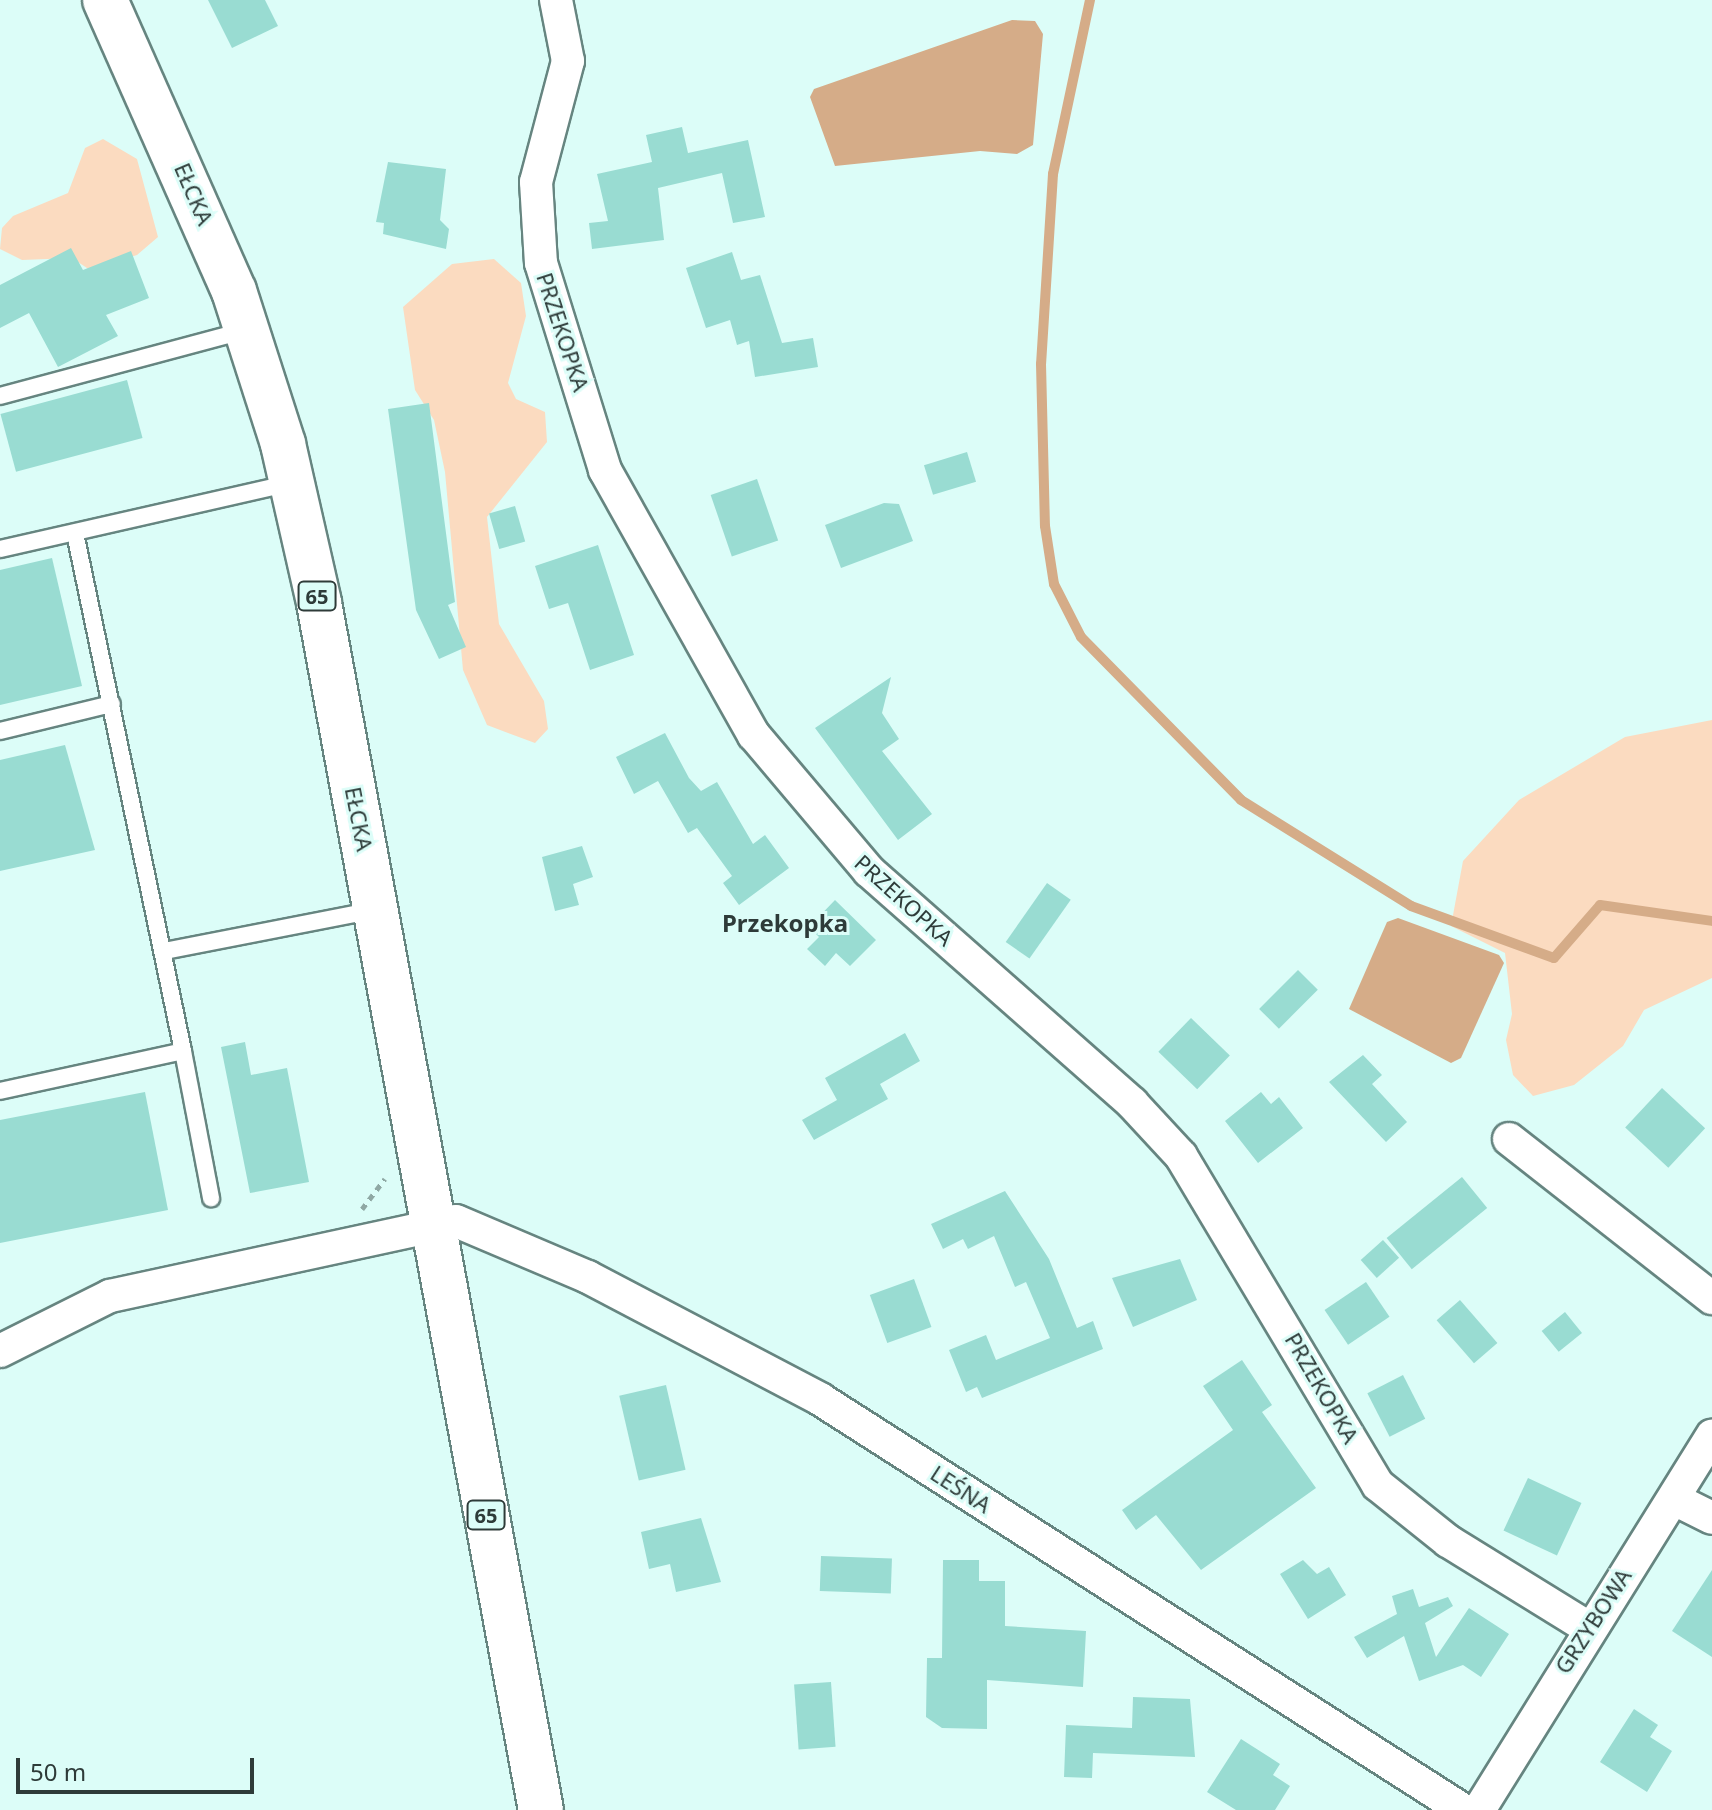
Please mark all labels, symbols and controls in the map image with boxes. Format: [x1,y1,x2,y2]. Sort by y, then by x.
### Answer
street label: EŁCKA [169,159,219,229]
street label: PRZEKOPKA [531,269,595,395]
road number: 65 [297,580,337,612]
street label: EŁCKA [340,785,378,853]
street label: PRZEKOPKA [849,849,959,951]
district label: Przekopka [722,909,848,937]
street label: PRZEKOPKA [1280,1328,1364,1448]
street label: LEŚNA [926,1460,996,1518]
road number: 65 [466,1499,506,1531]
street label: GRZYBOWA [1549,1564,1637,1678]
scale bar [20,1742,258,1792]
text: 50 m [30,1755,86,1788]

